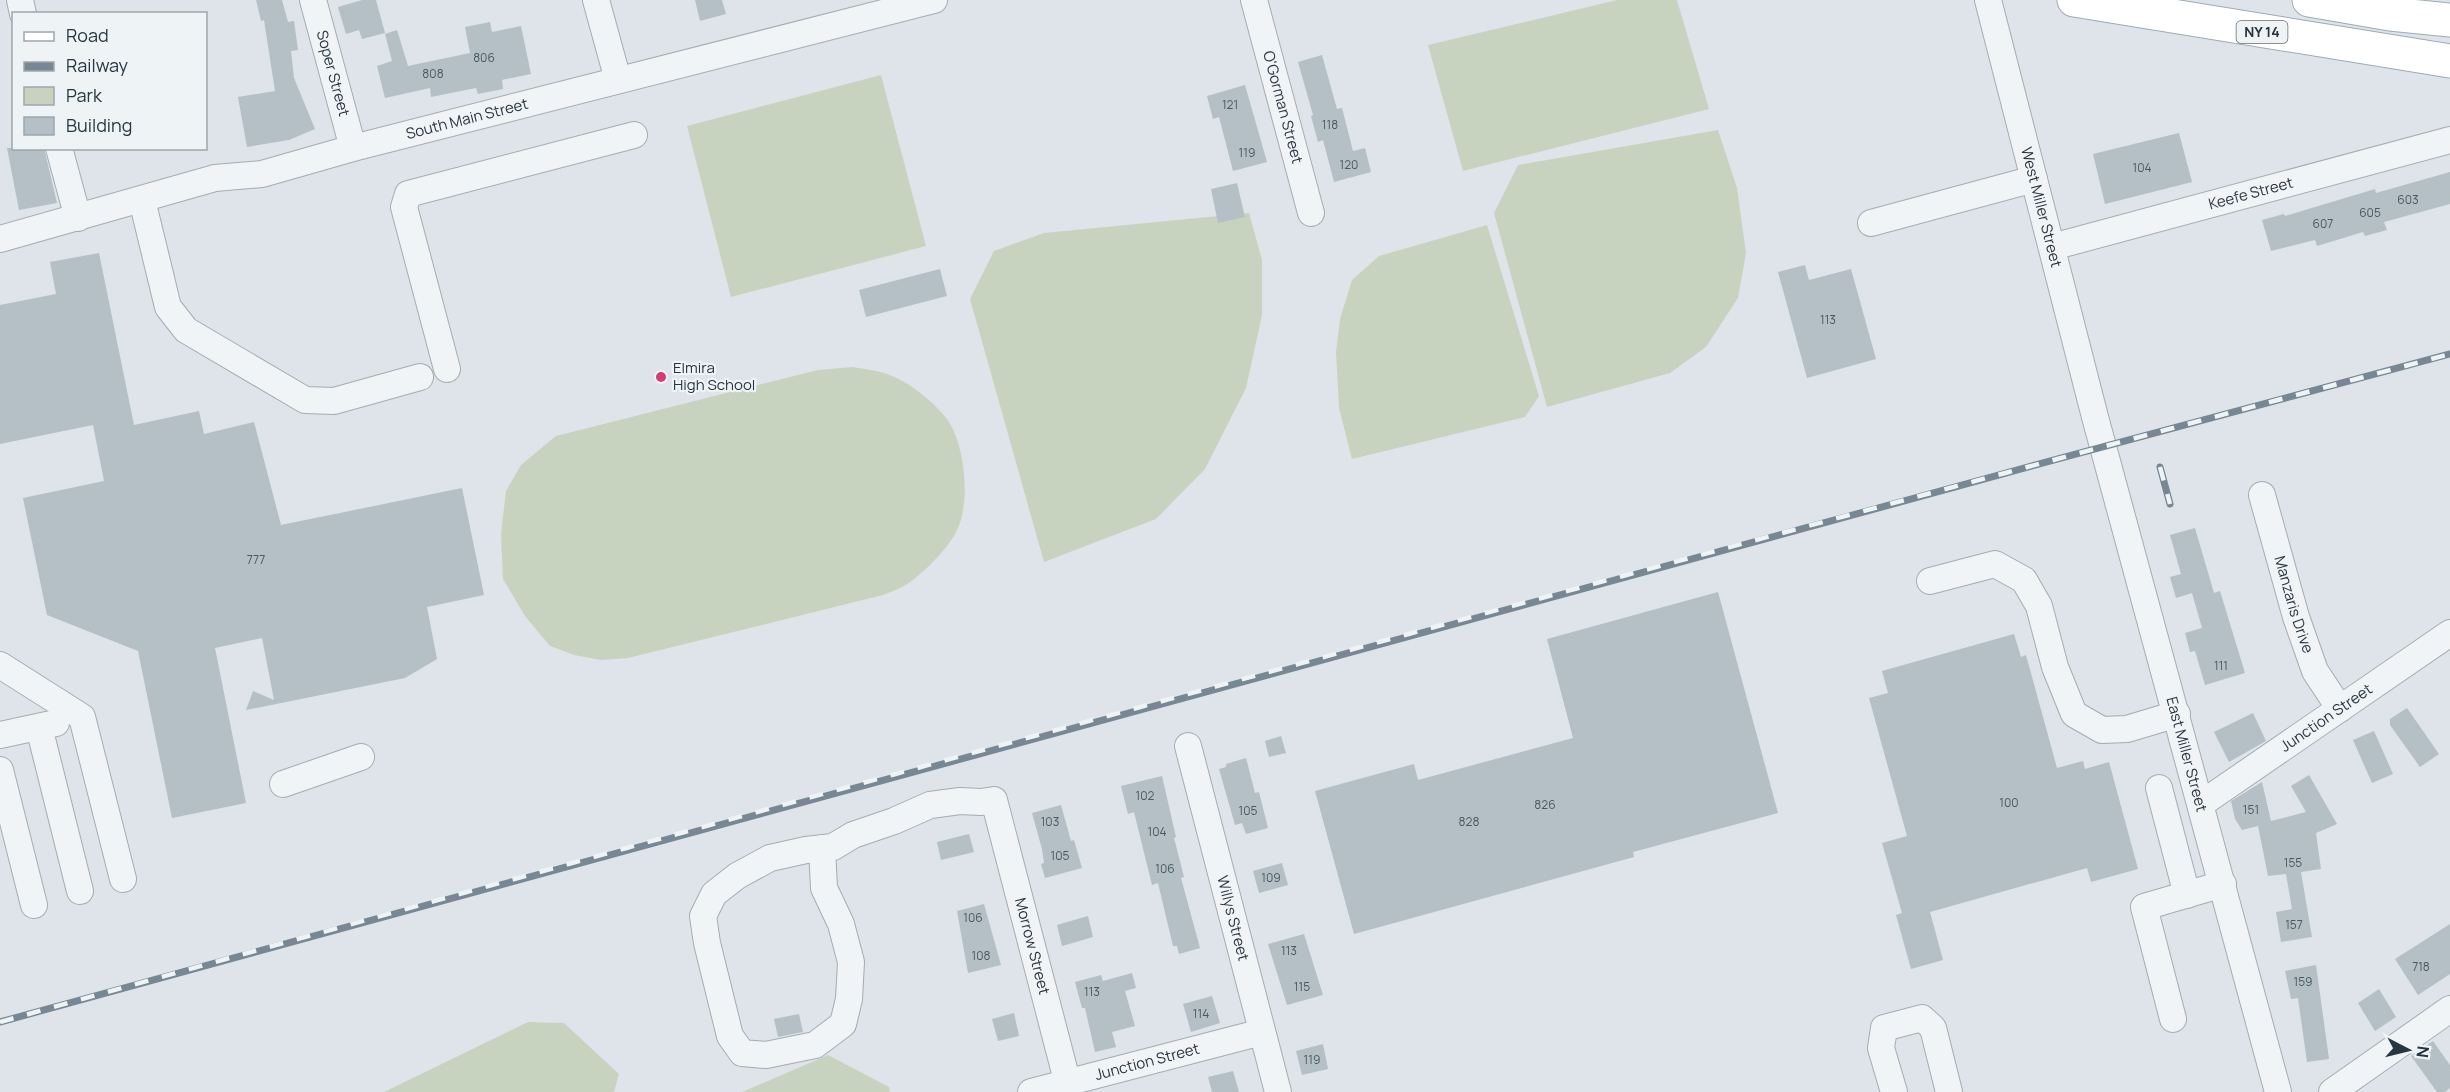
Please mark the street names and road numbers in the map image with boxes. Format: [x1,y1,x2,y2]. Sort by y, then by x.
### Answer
road number: NY 14 [2236,21,2288,43]
street label: Soper Street [312,28,355,119]
street label: O'Gorman Street [1258,48,1308,166]
street label: South Main Street [404,93,530,144]
street label: West Miller Street [2016,145,2067,269]
street label: Keefe Street [2206,172,2295,214]
street label: Manzaris Drive [2269,553,2319,656]
street label: Junction Street [2276,678,2376,757]
street label: East Miller Street [2161,694,2213,814]
street label: Willys Street [1212,873,1254,963]
street label: Morrow Street [1010,895,1055,997]
street label: Junction Street [1092,1038,1202,1085]

